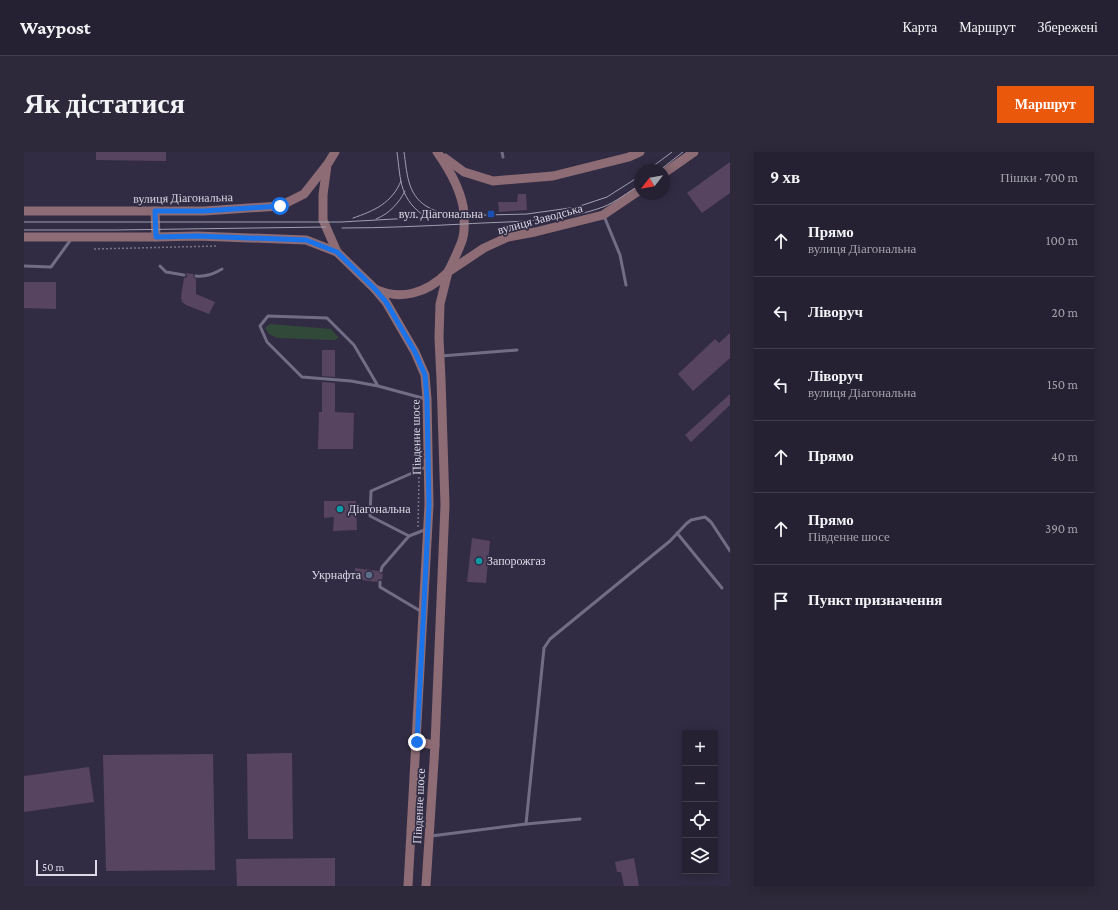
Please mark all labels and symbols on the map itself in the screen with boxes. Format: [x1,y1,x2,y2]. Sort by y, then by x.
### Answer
north arrow [634,164,670,200]
street label: вулиця Діагональна [133,190,234,206]
route start [271,197,289,215]
street label: вулиця Заводська [496,201,585,237]
place label: вул. Діагональна [399,207,484,221]
marker: вул. Діагональна [486,209,496,219]
street label: Південне шосе [408,399,424,475]
place label: Діагональна [348,502,411,516]
marker: Діагональна [335,504,345,514]
place label: Запорожгаз [487,554,546,568]
marker: Запорожгаз [474,556,484,566]
place label: Укрнафта [311,568,362,582]
marker: Укрнафта [364,570,374,580]
route end [408,733,426,751]
street label: Південне шосе [410,768,428,844]
scale bar [36,858,97,877]

